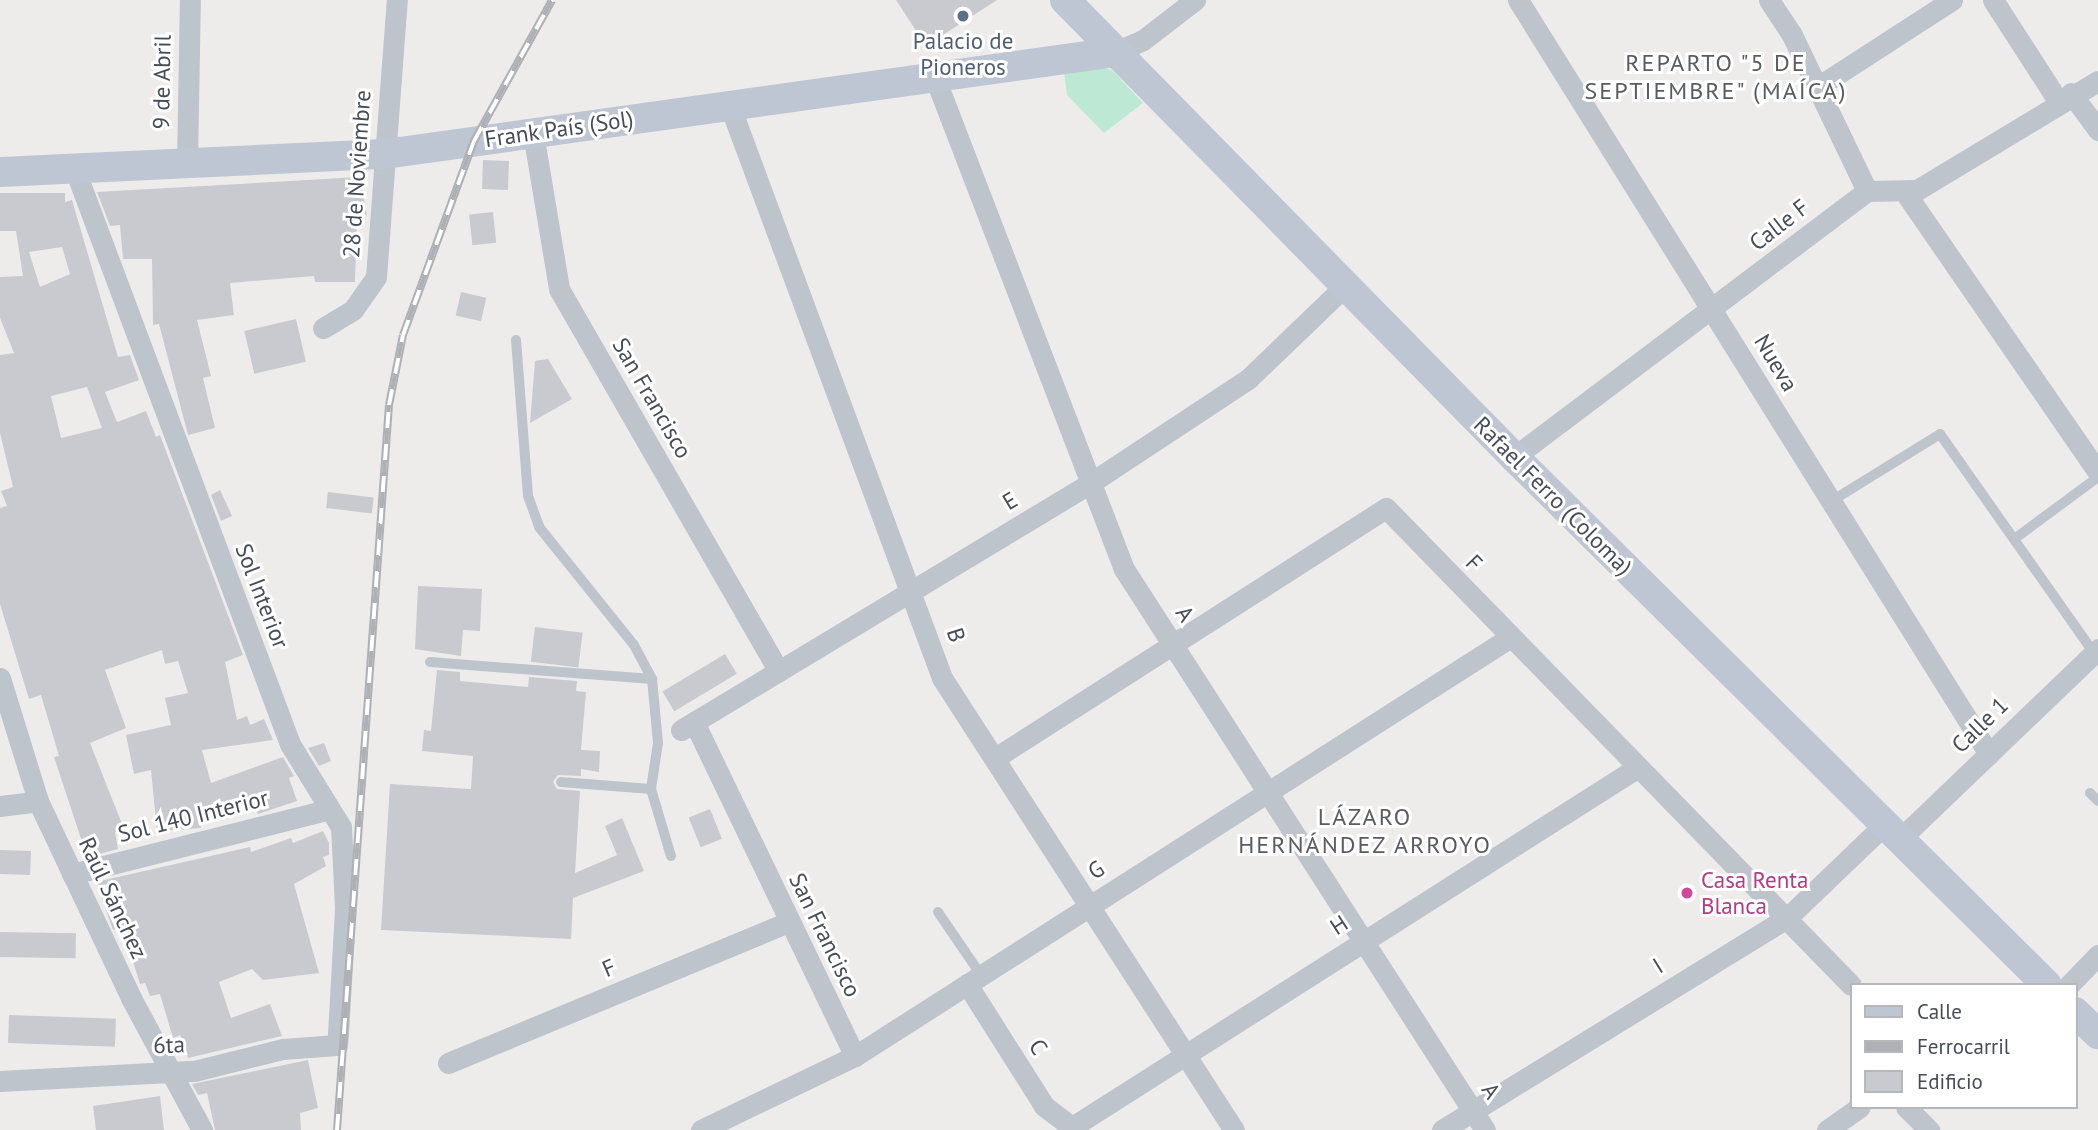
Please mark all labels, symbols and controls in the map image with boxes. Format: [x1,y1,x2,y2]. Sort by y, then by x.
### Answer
marker: Palacio de Pioneros [955,8,971,24]
place label: Palacio de Pioneros [913,27,1013,81]
street label: 9 de Abril [147,34,177,130]
district label: REPARTO "5 DE SEPTIEMBRE" (MAÍCA) [1586,49,1846,105]
street label: 28 de Noviembre [337,89,377,259]
street label: Frank País (Sol) [483,105,635,153]
street label: Calle F [1744,193,1814,257]
street label: Nueva [1748,330,1804,396]
street label: San Francisco [606,333,698,463]
street label: Rafael Ferro (Coloma) [1468,411,1638,581]
street label: E [998,486,1022,516]
street label: Sol Interior [229,540,295,652]
street label: F [1460,549,1488,577]
street label: A [1170,601,1200,627]
street label: B [941,624,971,646]
street label: Calle 1 [1946,691,2014,759]
street label: Sol 140 Interior [115,784,271,848]
district label: LÁZARO HERNÁNDEZ ARROYO [1239,803,1491,859]
street label: Raúl Sánchez [73,833,153,963]
street label: G [1083,855,1109,885]
place label: Casa Renta Blanca [1701,866,1808,920]
street label: San Francisco [783,869,867,1001]
marker: Casa Renta Blanca [1679,885,1695,901]
street label: H [1325,909,1353,941]
street label: F [598,953,620,983]
street label: I [1648,953,1668,979]
legend [1850,983,2077,1109]
text: Calle [1917,998,1962,1025]
street label: 6ta [153,1031,185,1059]
text: Ferrocarril [1917,1033,2010,1060]
street label: C [1023,1034,1053,1060]
text: Edificio [1917,1068,1983,1095]
street label: A [1476,1078,1506,1104]

